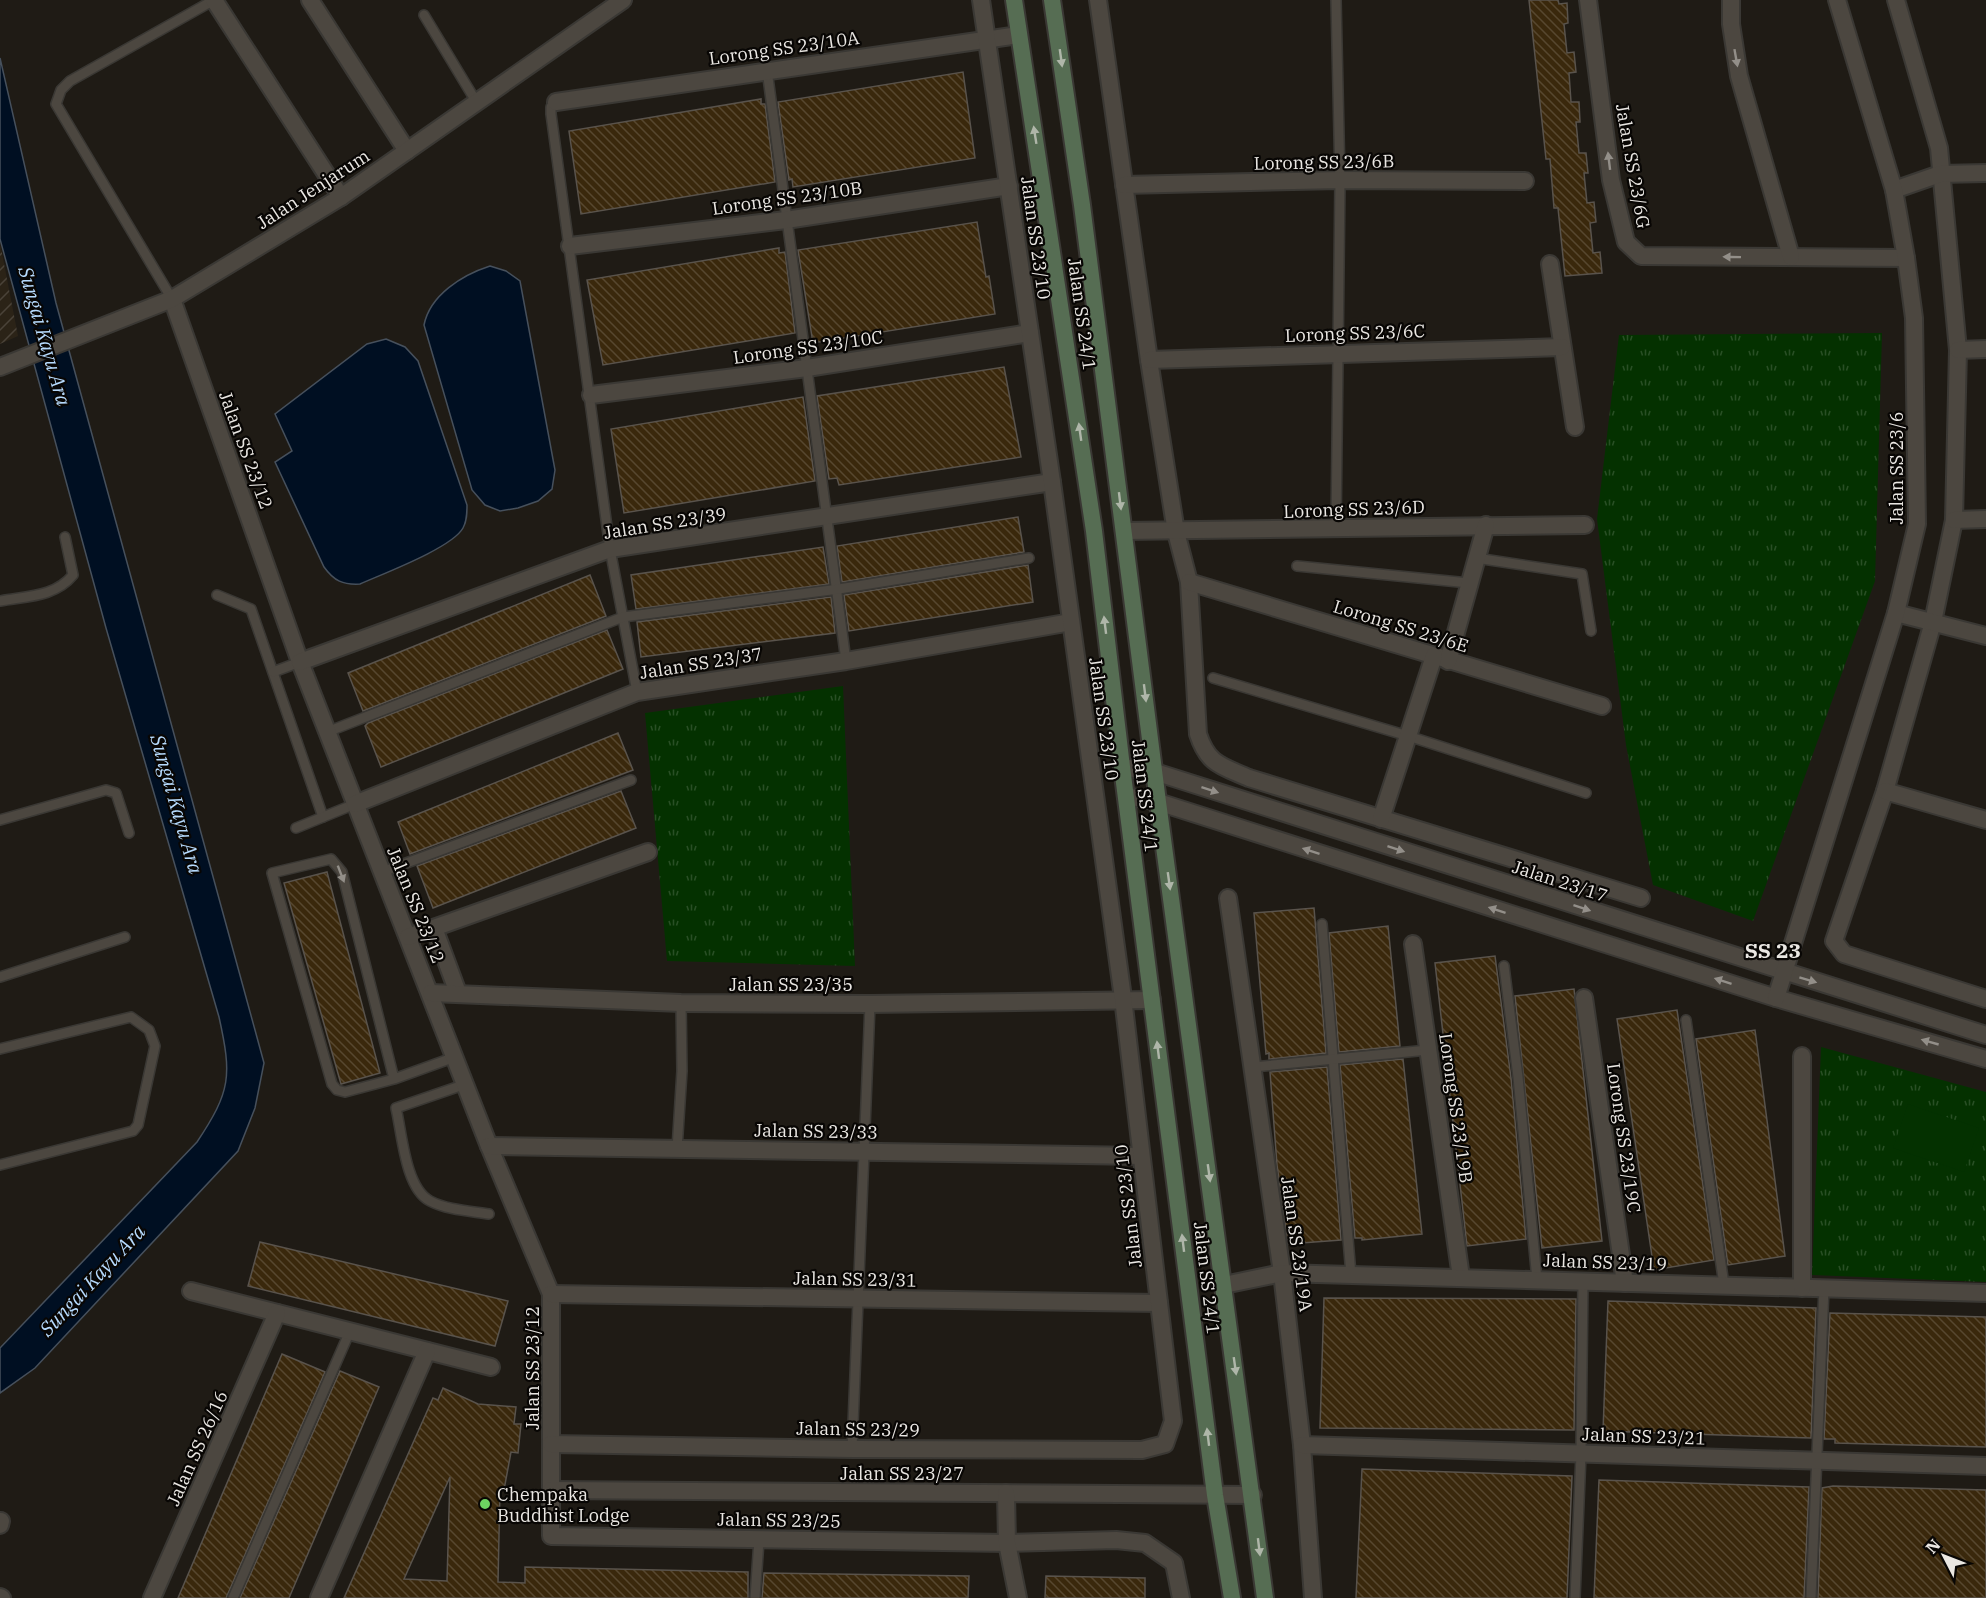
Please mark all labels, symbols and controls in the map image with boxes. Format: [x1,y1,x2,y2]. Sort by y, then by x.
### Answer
street label: Lorong SS 23/10A [707,26,861,70]
one-way arrow [1056,48,1065,67]
one-way arrow [1732,49,1741,68]
street label: Jalan SS 23/6G [1611,102,1655,230]
one-way arrow [1030,126,1039,145]
street label: Jalan Jenjarum [252,144,374,234]
street label: Lorong SS 23/6B [1253,149,1395,175]
one-way arrow [1604,151,1614,170]
street label: Jalan SS 23/10 [1016,175,1056,301]
street label: Lorong SS 23/10B [710,176,864,220]
one-way arrow [1723,252,1742,262]
street label: Jalan SS 24/1 [1063,256,1101,372]
water label: Sungai Kayu Ara [12,262,78,409]
street label: Lorong SS 23/6C [1284,319,1426,347]
street label: Lorong SS 23/10C [732,325,884,369]
street label: Jalan SS 23/12 [214,388,278,512]
street label: Jalan SS 23/6 [1885,411,1908,525]
one-way arrow [1075,423,1084,442]
one-way arrow [1115,492,1125,511]
street label: Lorong SS 23/6D [1283,495,1425,523]
street label: Jalan SS 23/39 [602,502,728,544]
street label: Lorong SS 23/6E [1331,595,1471,657]
one-way arrow [1100,616,1110,635]
street label: Jalan SS 23/37 [638,642,764,684]
street label: Jalan SS 23/10 [1084,656,1124,782]
one-way arrow [1140,684,1149,703]
water label: Sungai Kayu Ara [144,730,210,877]
street label: Jalan SS 24/1 [1127,738,1163,854]
one-way arrow [1202,785,1220,795]
street label: Jalan SS 23/12 [382,843,450,967]
one-way arrow [1387,845,1405,854]
one-way arrow [1302,846,1320,855]
street label: Jalan 23/17 [1510,855,1610,907]
one-way arrow [337,866,347,884]
one-way arrow [1165,872,1174,891]
one-way arrow [1573,904,1591,913]
one-way arrow [1488,905,1506,914]
district label: SS 23 [1745,936,1801,964]
street label: Jalan SS 23/35 [729,973,853,996]
one-way arrow [1714,976,1732,986]
one-way arrow [1799,976,1817,985]
street label: Lorong SS 23/19B [1434,1031,1478,1185]
one-way arrow [1921,1037,1939,1046]
one-way arrow [1154,1040,1163,1059]
street label: Lorong SS 23/19C [1602,1062,1646,1214]
street label: Jalan SS 23/33 [754,1118,878,1144]
street label: Jalan SS 23/10 [1109,1143,1147,1269]
one-way arrow [1205,1163,1214,1182]
street label: Jalan SS 23/19A [1276,1175,1318,1314]
water label: Sungai Kayu Ara [32,1218,151,1343]
street label: Jalan SS 24/1 [1189,1220,1225,1336]
one-way arrow [1178,1234,1188,1253]
street label: Jalan SS 23/19 [1543,1248,1667,1276]
street label: Jalan SS 23/31 [793,1266,917,1292]
street label: Jalan SS 23/12 [521,1306,544,1430]
one-way arrow [1231,1357,1240,1376]
street label: Jalan SS 26/16 [161,1387,233,1509]
street label: Jalan SS 23/29 [796,1416,920,1442]
street label: Jalan SS 23/21 [1582,1422,1706,1450]
one-way arrow [1203,1427,1213,1446]
street label: Jalan SS 23/27 [840,1462,964,1485]
place label: Chempaka Buddhist Lodge [497,1483,629,1527]
marker: Chempaka Buddhist Lodge [478,1497,492,1511]
street label: Jalan SS 23/25 [717,1507,841,1533]
north arrow [1914,1526,1974,1586]
text: N [1921,1535,1945,1557]
one-way arrow [1254,1537,1264,1556]

